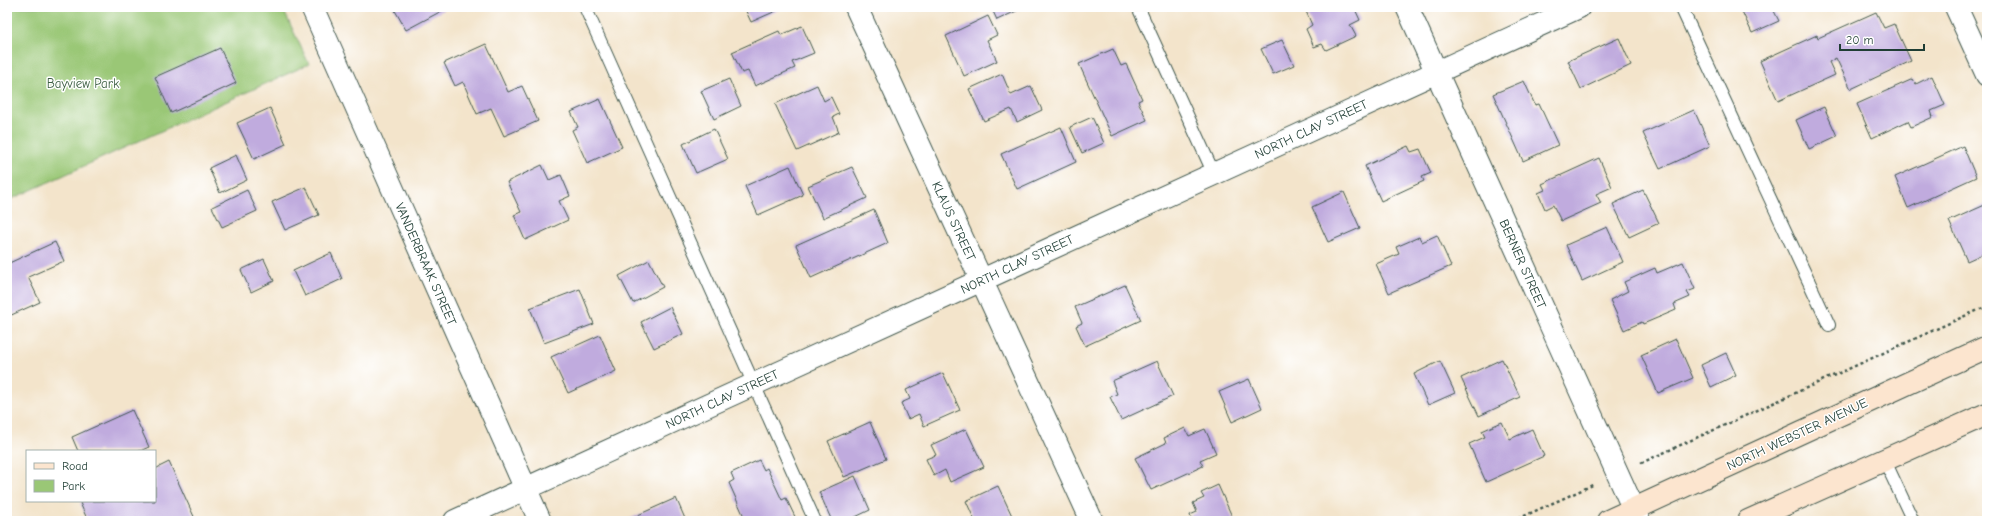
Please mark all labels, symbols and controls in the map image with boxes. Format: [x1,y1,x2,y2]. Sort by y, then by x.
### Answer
scale bar [1840,26,1924,52]
text: 20 m [1846,33,1874,47]
park label: Bayview Park [47,76,120,91]
street label: NORTH CLAY STREET [1252,96,1370,162]
street label: KLAUS STREET [929,179,979,263]
street label: VANDERBRAAK STREET [392,200,460,328]
street label: BERNER STREET [1497,217,1550,311]
street label: NORTH CLAY STREET [958,231,1076,297]
street label: NORTH CLAY STREET [663,366,781,432]
street label: NORTH WEBSTER AVENUE [1724,395,1870,473]
legend [26,450,156,502]
text: Road [62,459,88,473]
text: Park [62,479,85,493]

